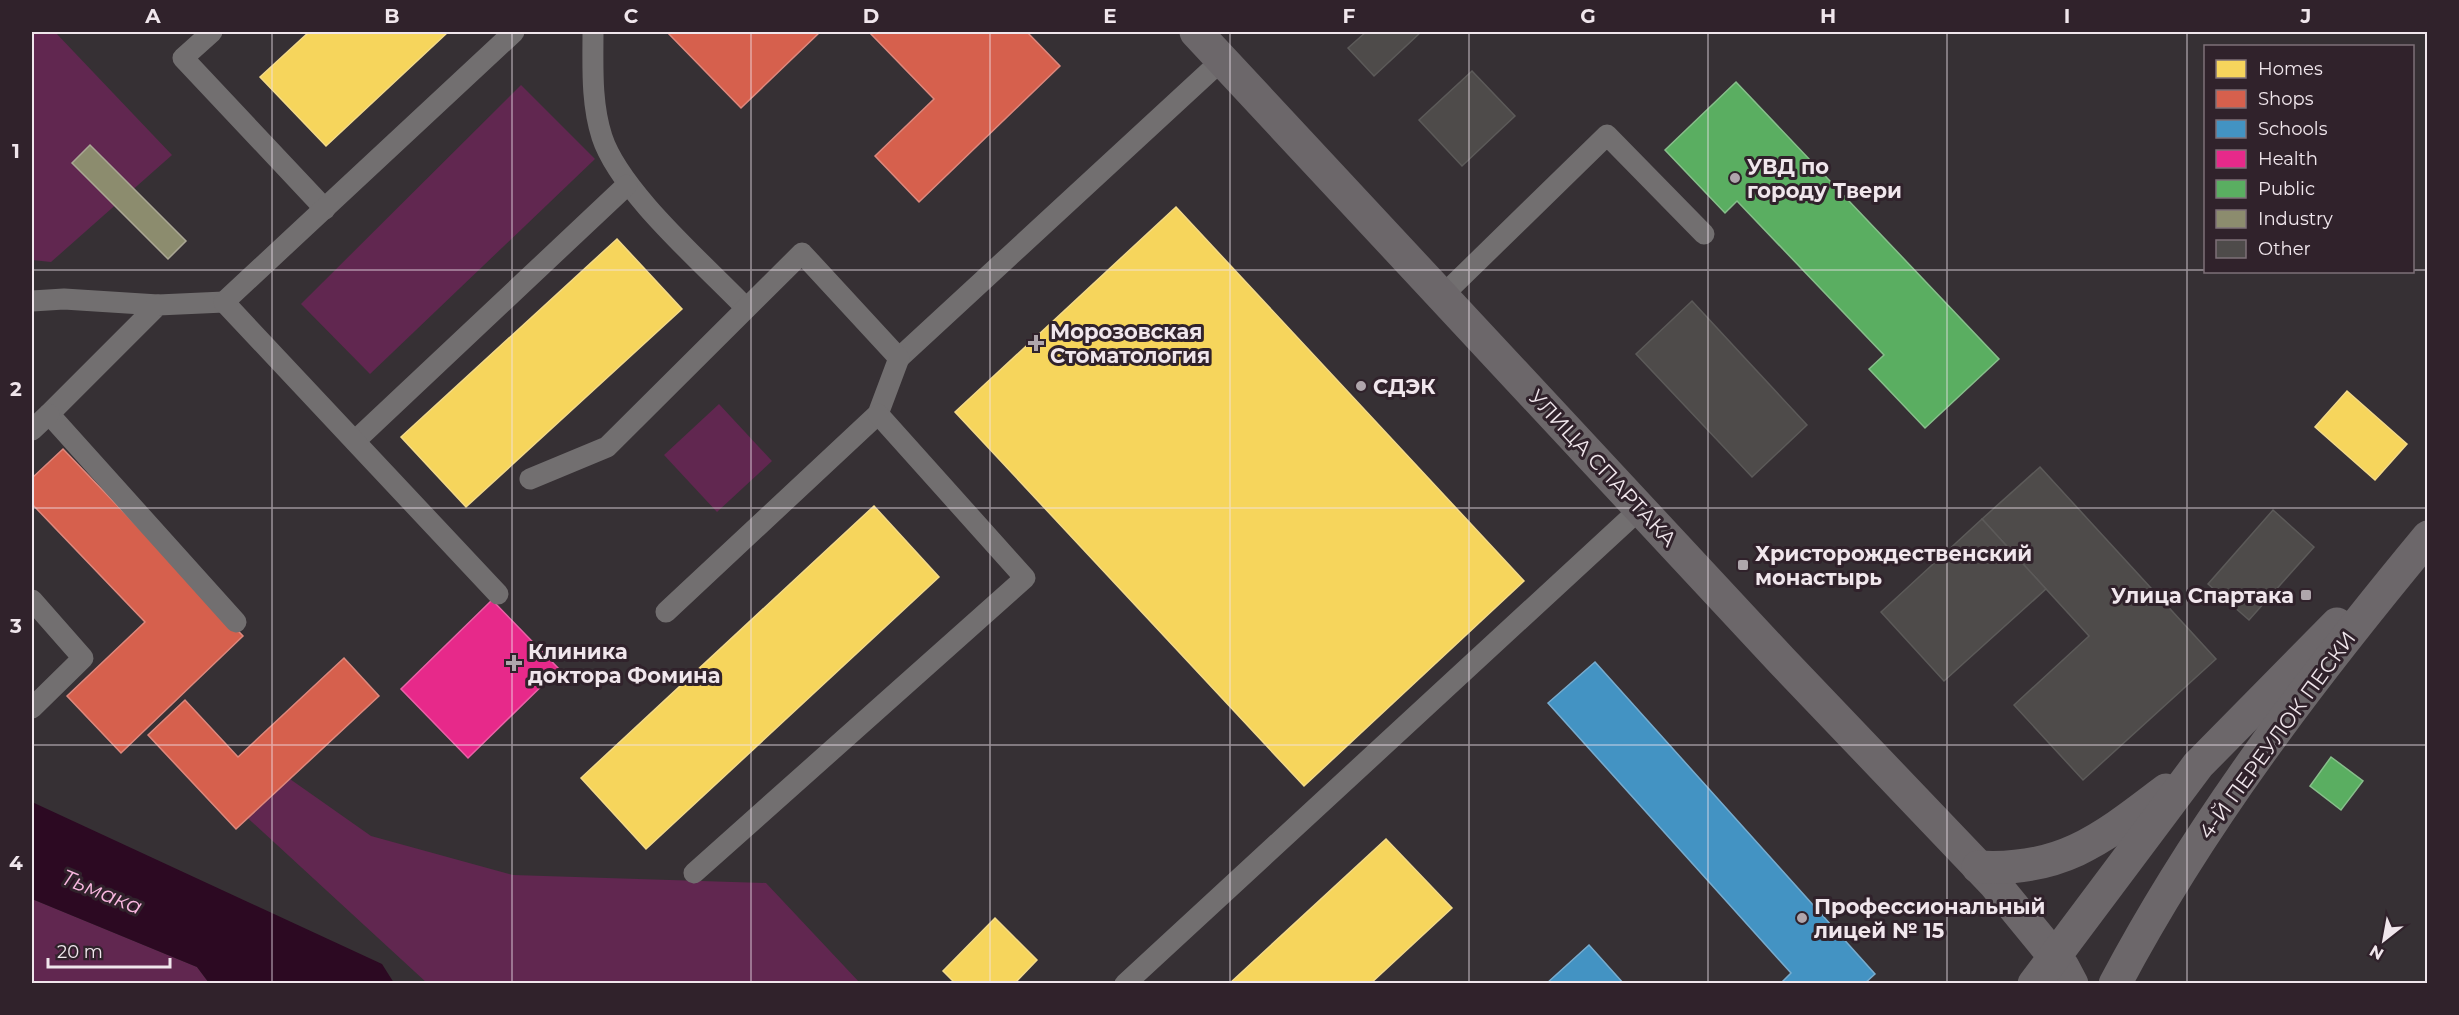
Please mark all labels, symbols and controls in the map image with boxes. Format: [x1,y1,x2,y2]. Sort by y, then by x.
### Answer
text: A [144,4,161,28]
text: B [384,4,400,28]
text: C [624,4,639,28]
text: D [863,4,879,28]
text: E [1103,4,1117,28]
text: F [1343,4,1356,28]
text: G [1580,4,1596,28]
text: H [1820,4,1836,28]
text: I [2064,4,2070,28]
text: J [2300,4,2311,28]
legend [2204,45,2414,273]
text: Homes [2258,58,2323,80]
text: Shops [2258,88,2314,110]
text: Schools [2258,118,2328,140]
text: 1 [12,139,20,163]
text: Health [2258,148,2318,170]
place label: УВД по городу Твери [1747,154,1902,203]
marker: УВД по городу Твери [1728,171,1742,185]
text: Public [2258,178,2315,200]
text: Industry [2258,208,2333,230]
text: Other [2258,238,2311,260]
place label: Морозовская Стоматология [1050,319,1210,368]
marker: Морозовская Стоматология [1027,334,1045,352]
place label: СДЭК [1373,374,1436,399]
text: 2 [10,377,22,401]
marker: СДЭК [1354,379,1368,393]
street label: УЛИЦА СПАРТАКА [1524,384,1682,552]
place label: Христорождественский монастырь [1755,541,2032,590]
marker: Христорождественский монастырь [1736,558,1750,572]
place label: Улица Спартака [2111,583,2294,608]
marker: Улица Спартака [2299,588,2313,602]
text: 3 [9,614,22,638]
street label: 4-Й ПЕРЕУЛОК ПЕСКИ [2193,626,2361,844]
place label: Клиника доктора Фомина [528,639,720,688]
marker: Клиника доктора Фомина [505,654,523,672]
text: 4 [9,851,23,875]
water label: Тьмака [58,864,146,920]
place label: Профессиональный лицей № 15 [1814,894,2046,943]
north arrow [2354,910,2414,970]
marker: Профессиональный лицей № 15 [1795,911,1809,925]
scale bar [48,931,170,969]
text: 20 m [57,941,103,963]
text: N [2366,941,2387,964]

